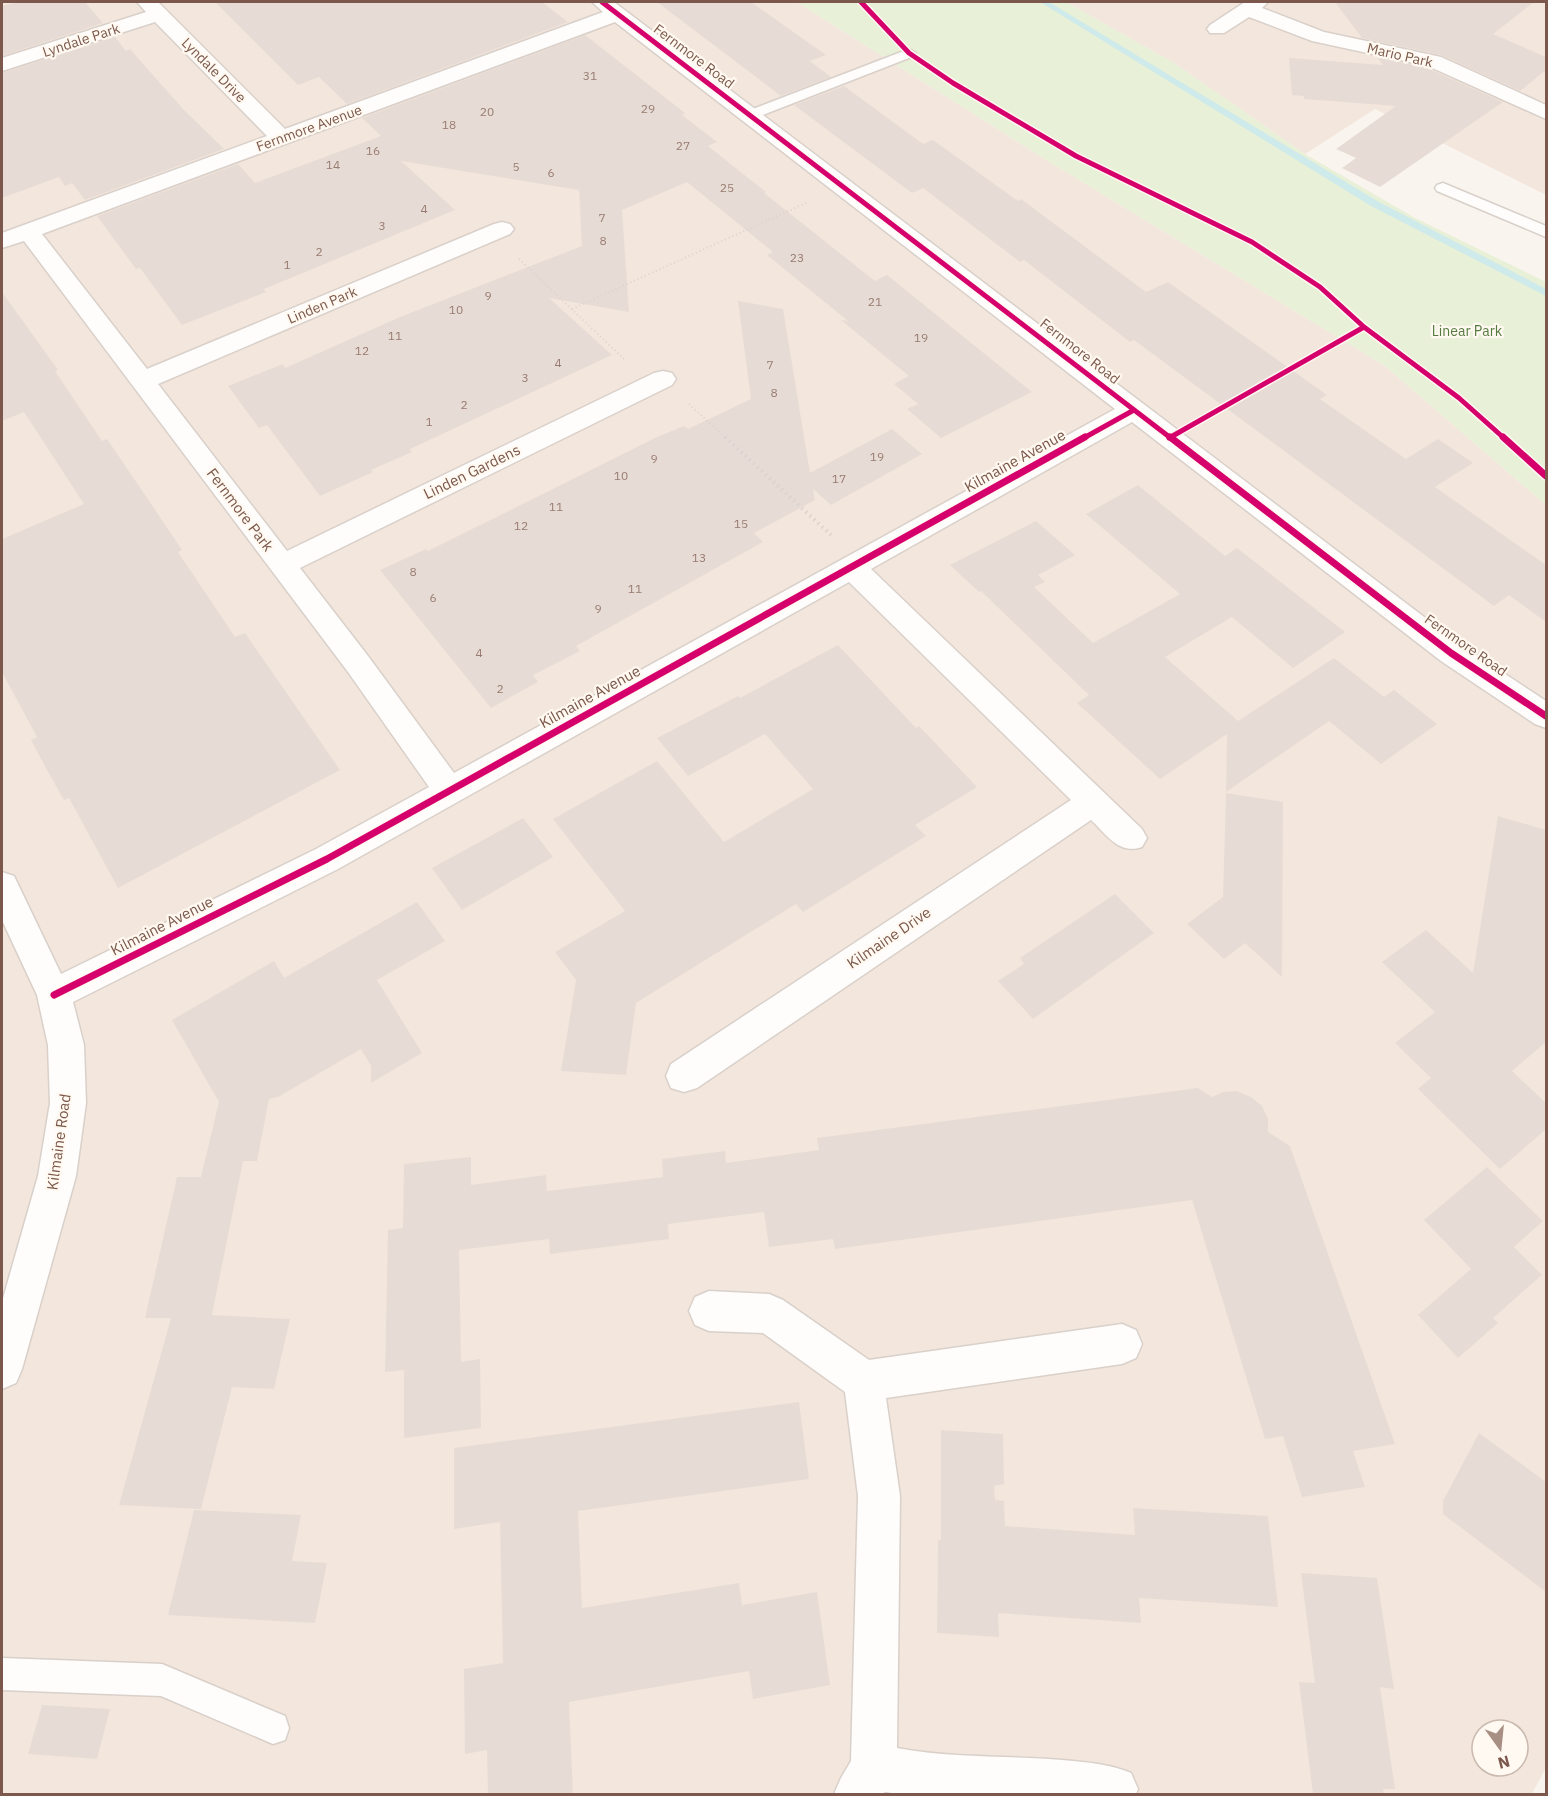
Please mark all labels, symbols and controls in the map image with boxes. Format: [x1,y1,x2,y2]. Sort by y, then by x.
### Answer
street label: Lyndale Park [40,19,122,61]
street label: Fernmore Road [650,20,738,92]
street label: Lyndale Drive [178,34,250,106]
street label: Mario Park [1365,39,1435,71]
house number: 31 [583,68,597,83]
street label: Fernmore Avenue [254,100,365,155]
house number: 29 [641,101,655,116]
house number: 20 [480,104,494,119]
house number: 18 [442,117,456,132]
house number: 27 [676,138,690,153]
house number: 16 [366,143,380,158]
house number: 14 [326,157,340,172]
house number: 5 [512,159,520,174]
house number: 6 [547,165,555,180]
house number: 25 [720,180,734,195]
house number: 4 [420,201,428,216]
house number: 7 [598,210,606,225]
house number: 3 [378,218,386,233]
house number: 8 [599,233,607,248]
house number: 2 [315,244,323,259]
house number: 23 [790,250,804,265]
house number: 1 [283,257,291,272]
street label: Linden Park [284,282,360,328]
house number: 9 [484,288,492,303]
house number: 21 [868,294,882,309]
house number: 10 [449,302,463,317]
street label: Fernmore Road [1036,314,1124,388]
park label: Linear Park [1432,322,1503,340]
house number: 11 [388,328,402,343]
house number: 19 [914,330,928,345]
house number: 12 [355,343,369,358]
house number: 4 [554,355,562,370]
house number: 7 [766,357,774,372]
house number: 3 [521,370,529,385]
house number: 8 [770,385,778,400]
house number: 2 [460,397,468,412]
house number: 1 [425,414,433,429]
street label: Kilmaine Avenue [961,425,1069,496]
street label: Linden Gardens [420,440,523,503]
house number: 19 [870,449,884,464]
house number: 9 [650,451,658,466]
street label: Fernmore Park [203,464,278,555]
house number: 10 [614,468,628,483]
house number: 17 [832,471,846,486]
house number: 11 [549,499,563,514]
house number: 15 [734,516,748,531]
house number: 12 [514,518,528,533]
house number: 13 [692,550,706,565]
house number: 8 [409,564,417,579]
house number: 11 [628,581,642,596]
house number: 6 [429,590,437,605]
house number: 9 [594,601,602,616]
street label: Fernmore Road [1421,610,1511,680]
house number: 4 [475,645,483,660]
street label: Kilmaine Avenue [536,661,644,732]
house number: 2 [496,681,504,696]
street label: Kilmaine Avenue [107,892,216,960]
street label: Kilmaine Drive [843,903,934,973]
street label: Kilmaine Road [42,1093,75,1191]
north arrow [1470,1718,1530,1778]
text: N [1496,1751,1512,1774]

